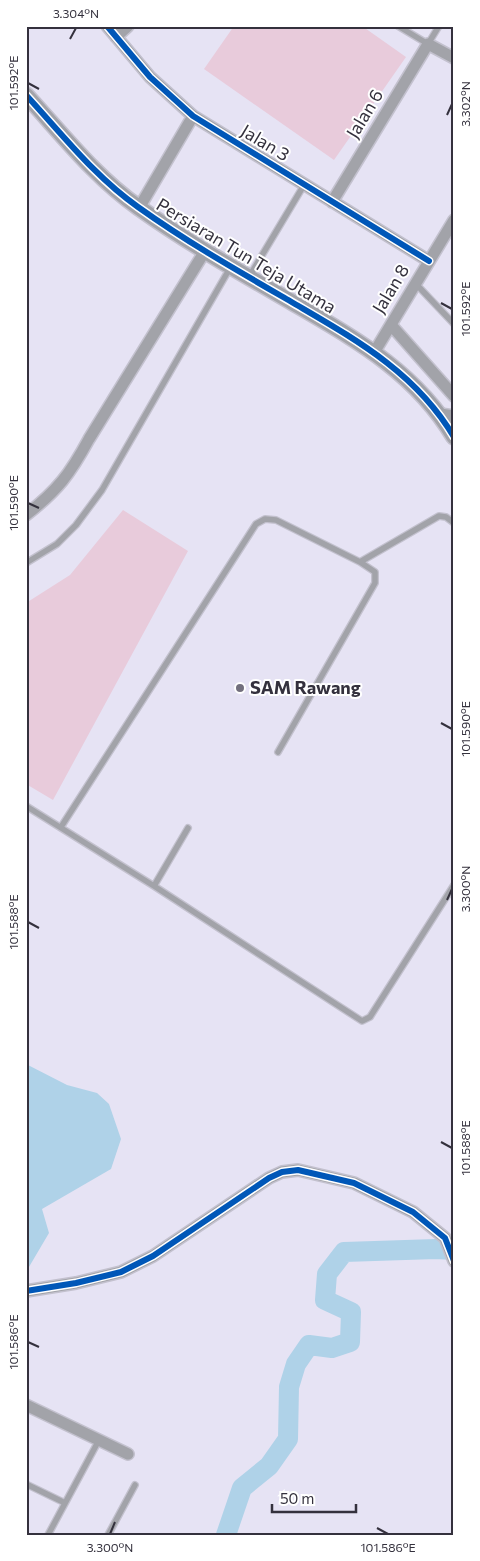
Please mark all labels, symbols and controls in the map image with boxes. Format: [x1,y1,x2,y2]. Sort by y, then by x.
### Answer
text: 3.304°N [53,6,99,20]
text: 101.592°E [6,56,20,110]
text: 3.302°N [458,81,472,127]
street label: Jalan 6 [341,85,387,142]
street label: Jalan 3 [237,119,294,165]
street label: Persiaran Tun Teja Utama [153,193,340,318]
street label: Jalan 8 [367,260,413,317]
text: 101.592°E [458,282,472,336]
text: 101.590°E [6,475,20,531]
place label: SAM Rawang [250,676,361,698]
marker: SAM Rawang [234,682,246,694]
text: 101.590°E [458,701,472,757]
text: 3.300°N [458,866,472,912]
text: 101.588°E [6,894,20,950]
text: 101.588°E [458,1120,472,1176]
text: 101.586°E [6,1314,20,1370]
scale bar [272,1481,356,1513]
text: 50 m [280,1489,314,1507]
text: 3.300°N [87,1540,133,1554]
text: 101.586°E [360,1540,416,1554]

